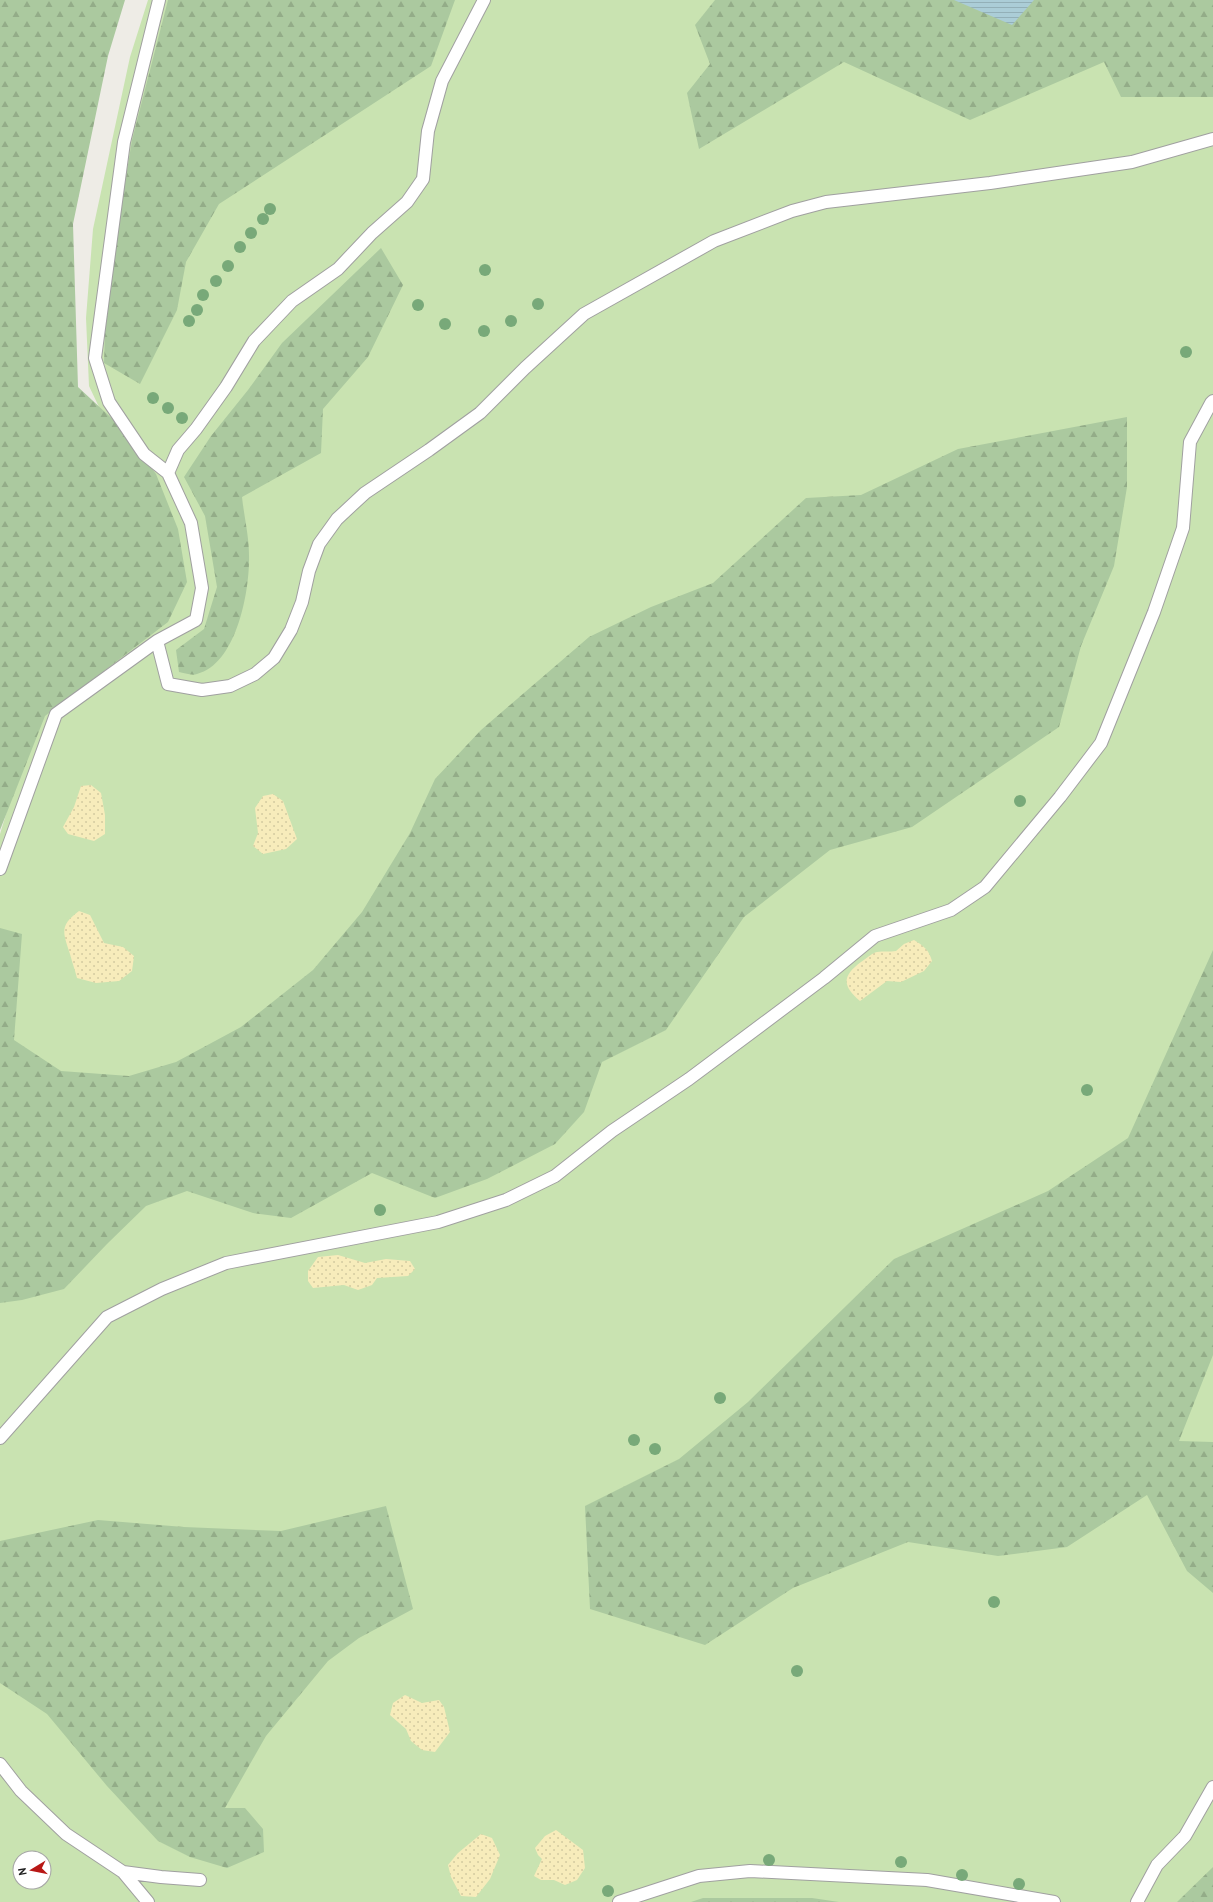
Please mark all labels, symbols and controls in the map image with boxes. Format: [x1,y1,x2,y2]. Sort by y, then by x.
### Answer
north arrow [12,1850,52,1890]
text: N [15,1867,30,1877]

